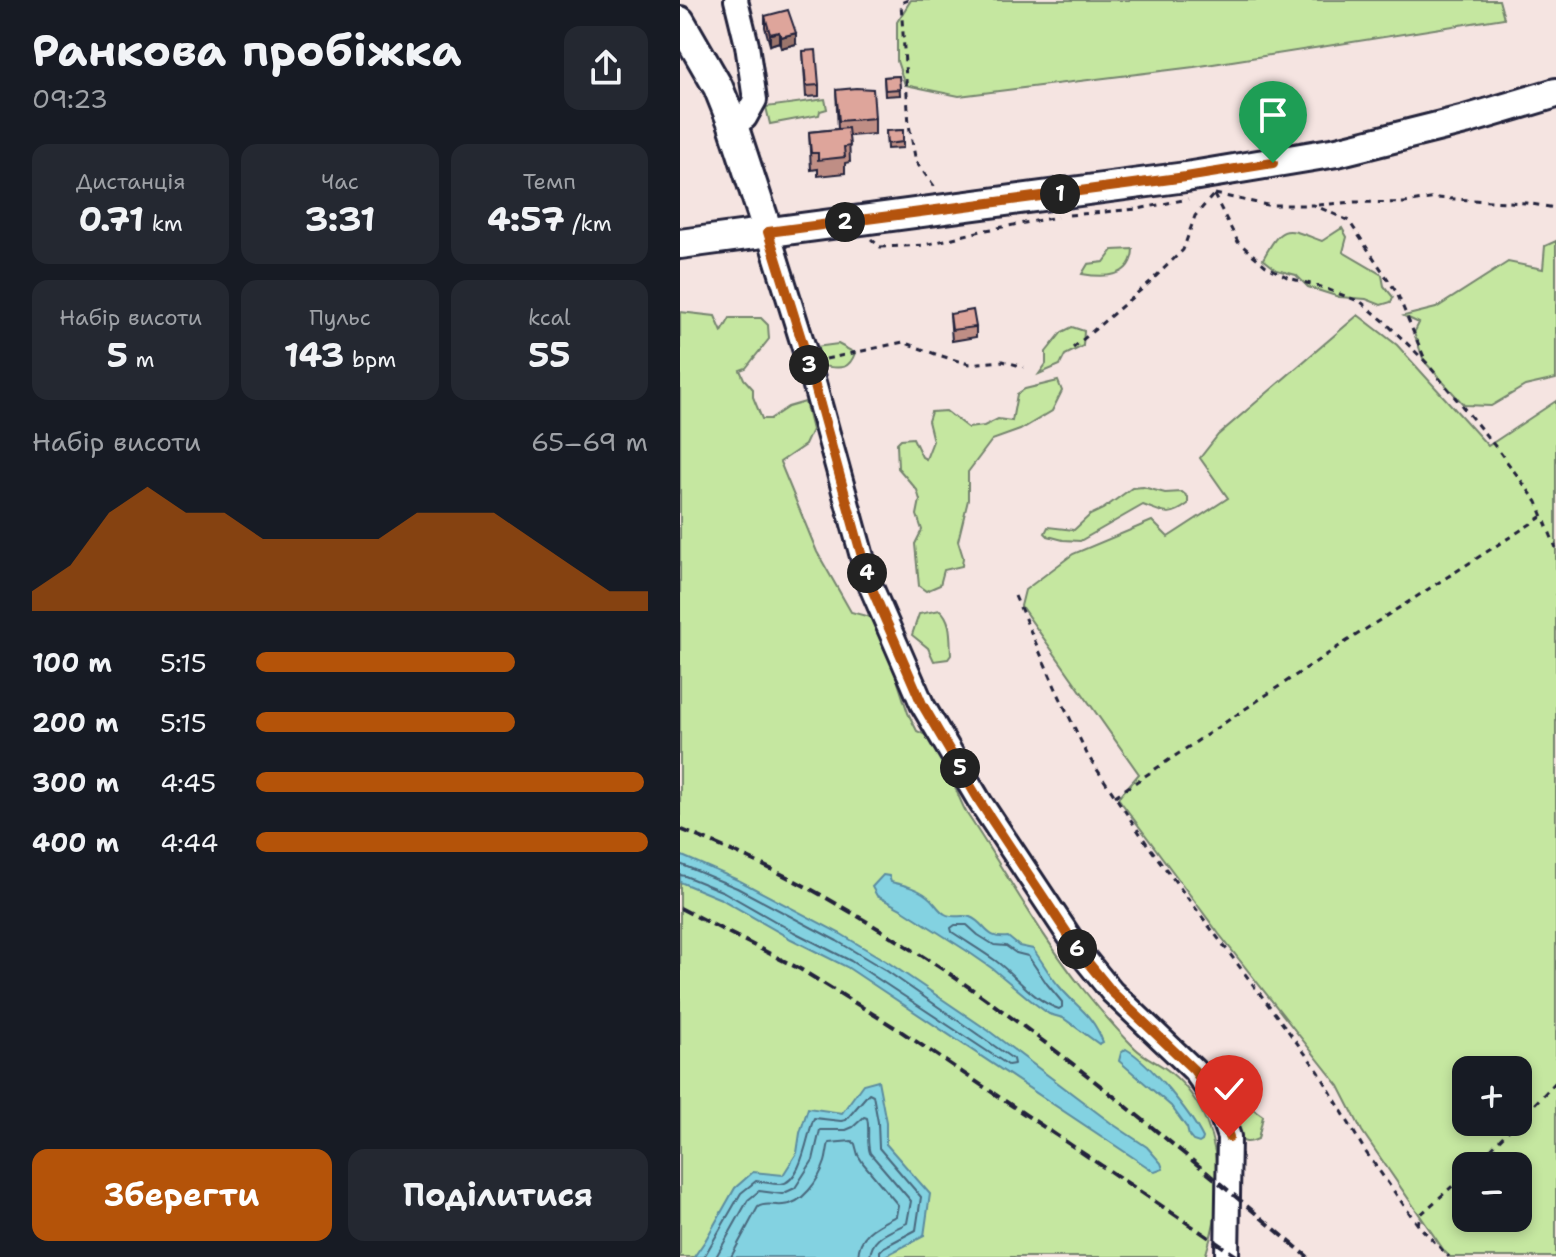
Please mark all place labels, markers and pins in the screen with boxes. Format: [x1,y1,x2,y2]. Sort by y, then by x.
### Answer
pin [1239,81,1307,163]
pin: 1 [1040,174,1080,214]
pin: 2 [825,202,865,242]
pin: 3 [789,345,829,385]
pin: 4 [847,553,887,593]
pin: 5 [940,748,980,788]
pin: 6 [1057,929,1097,969]
pin [1195,1055,1263,1137]

